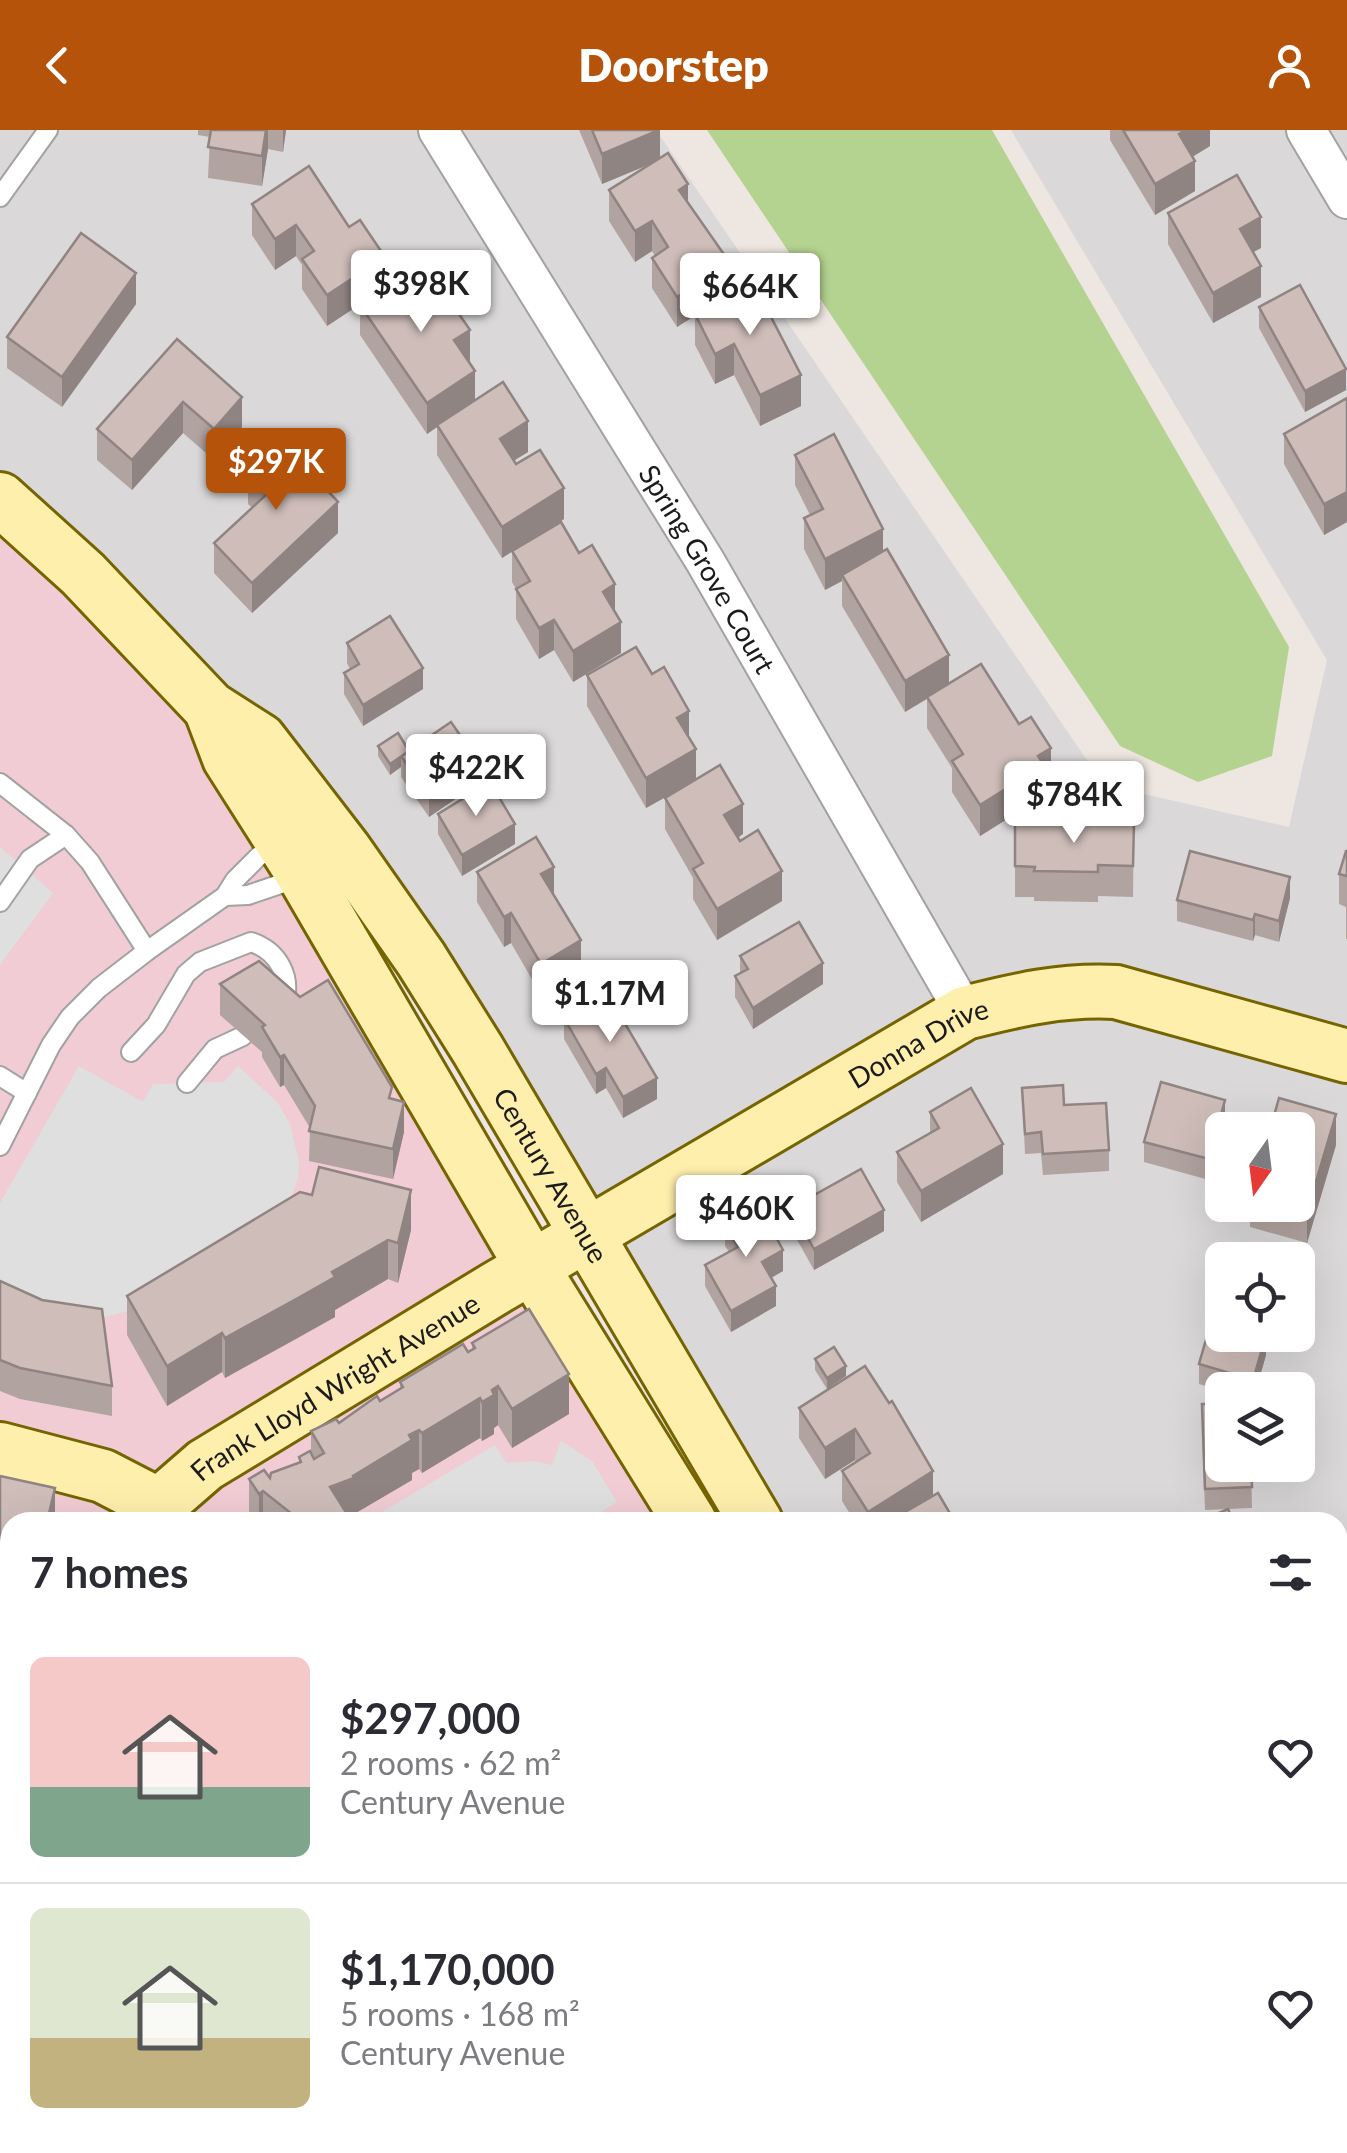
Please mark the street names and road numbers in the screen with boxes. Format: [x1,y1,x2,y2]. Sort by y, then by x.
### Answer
street label: Spring Grove Court [632,458,783,679]
street label: Donna Drive [842,991,992,1095]
street label: Century Avenue [487,1081,616,1268]
street label: Frank Lloyd Wright Avenue [183,1285,485,1487]

